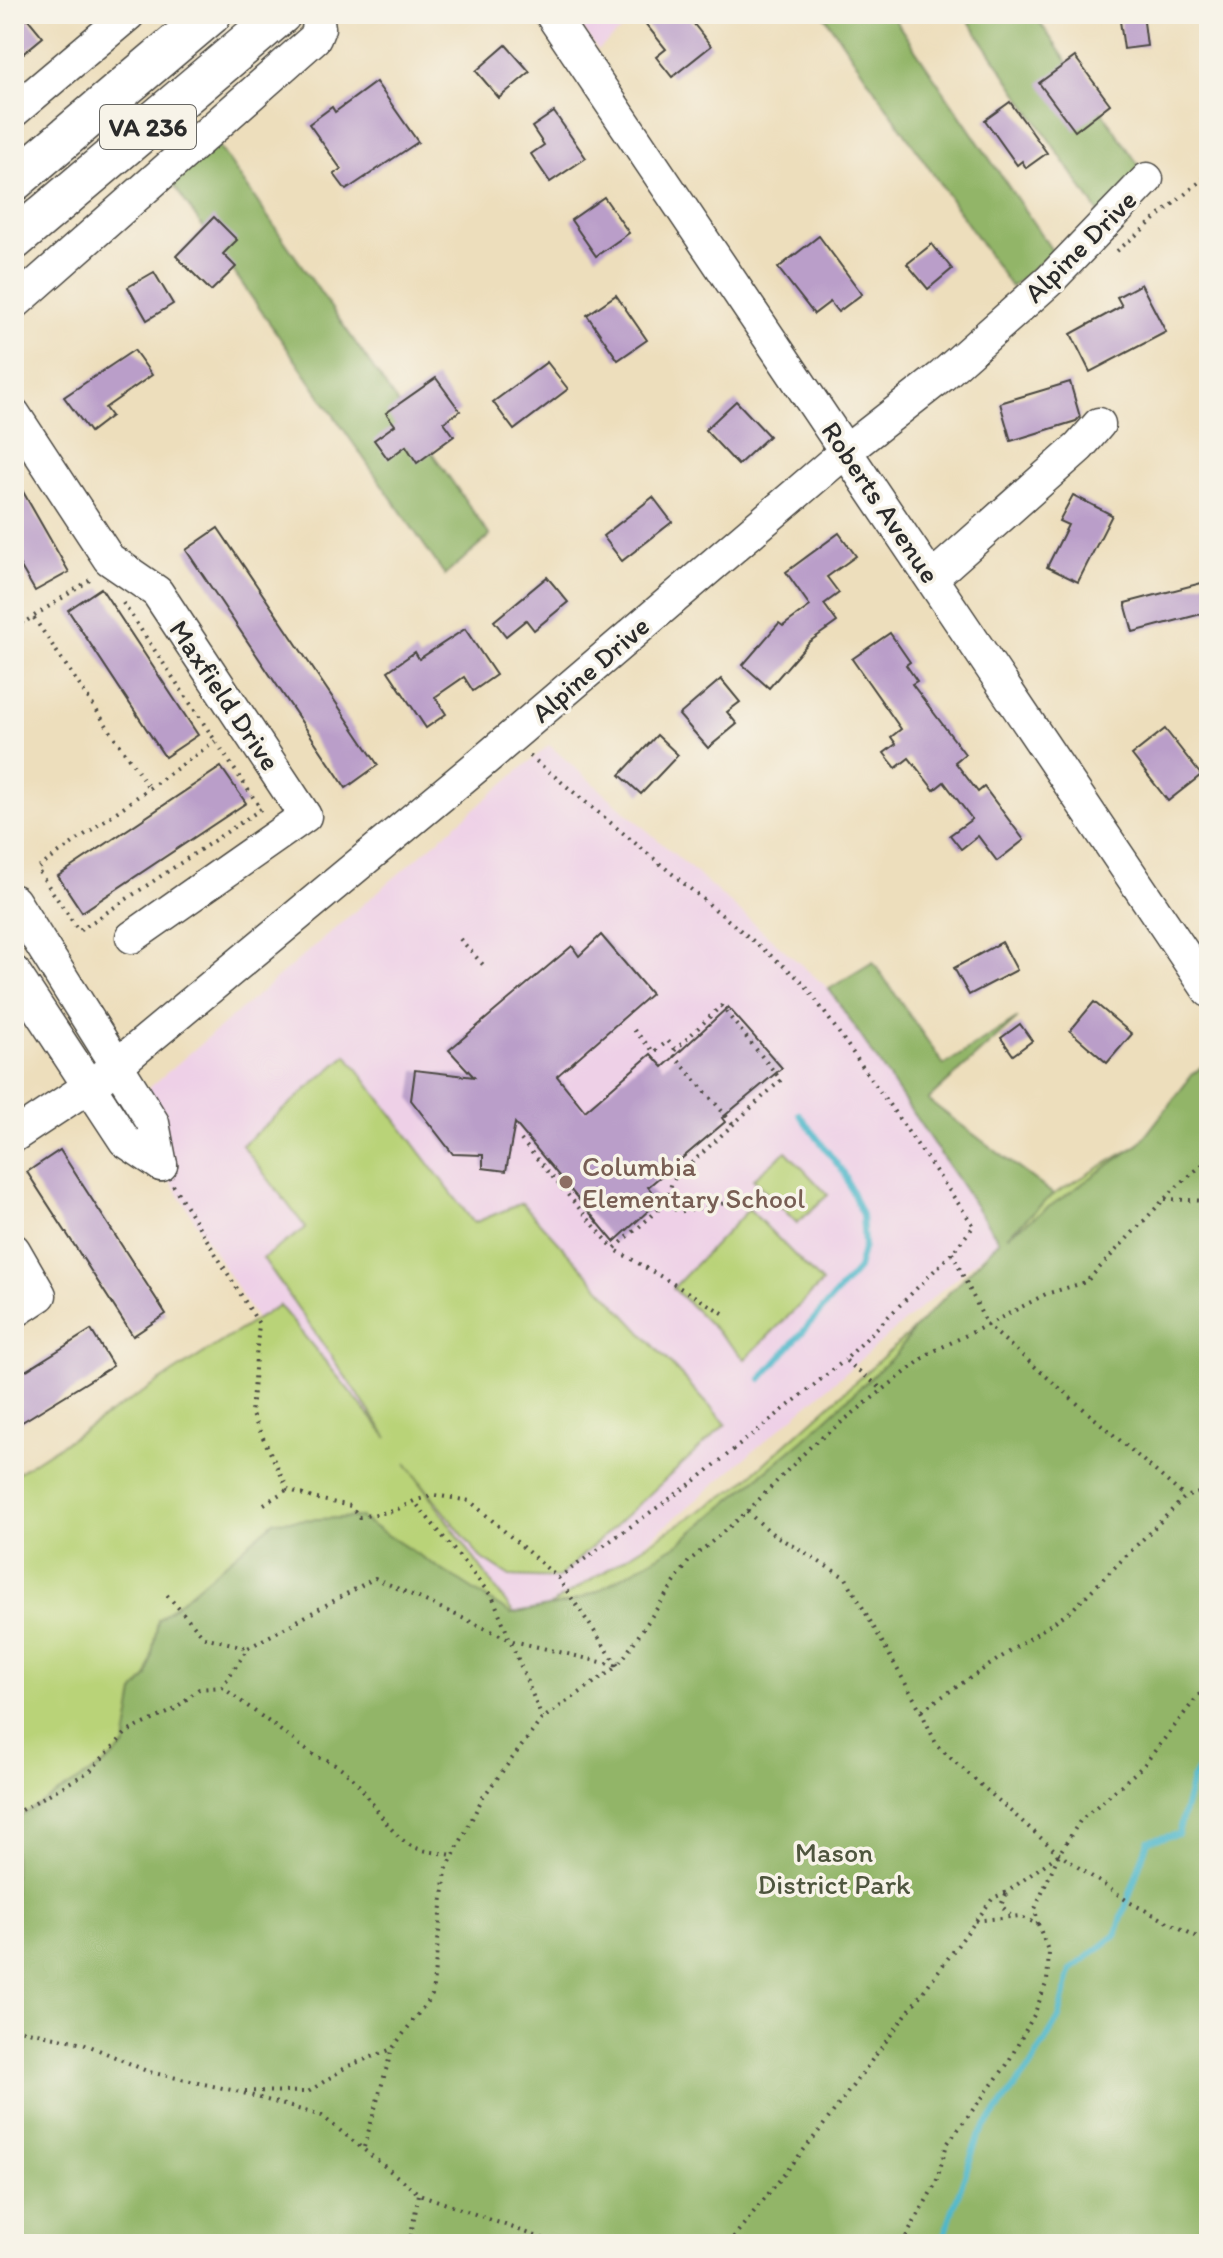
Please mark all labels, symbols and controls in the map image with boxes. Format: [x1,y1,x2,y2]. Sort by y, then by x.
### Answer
road number: VA 236 [100,105,196,149]
street label: Alpine Drive [1017,183,1143,309]
street label: Roberts Avenue [814,415,948,589]
street label: Alpine Drive [524,608,656,730]
street label: Maxfield Drive [162,613,288,777]
place label: Columbia Elementary School [582,1149,805,1215]
marker: Columbia Elementary School [557,1173,575,1191]
park label: Mason District Park [758,1835,911,1901]

